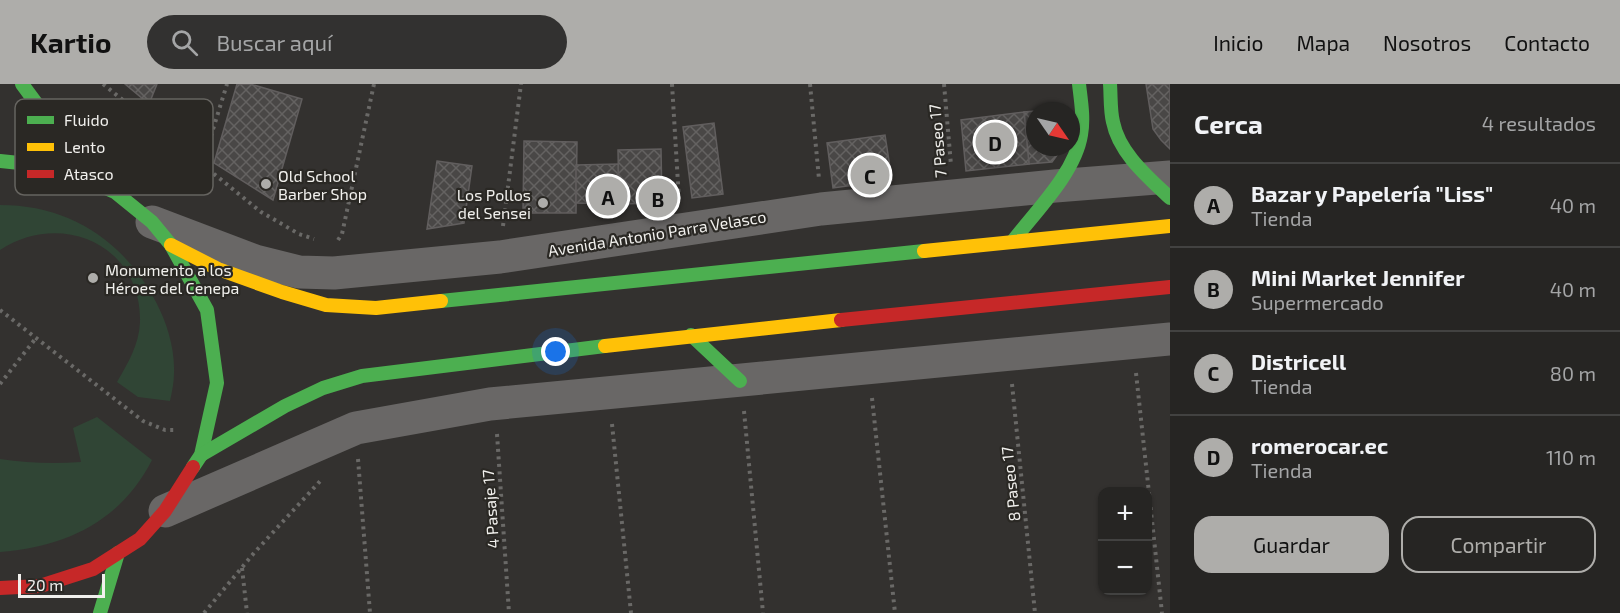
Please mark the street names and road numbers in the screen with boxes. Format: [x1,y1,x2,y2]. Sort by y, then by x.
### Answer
street label: 7 Paseo 17 [924,103,950,179]
street label: Avenida Antonio Parra Velasco [547,206,767,260]
street label: 8 Paseo 17 [997,446,1023,522]
street label: 4 Pasaje 17 [478,469,503,549]

